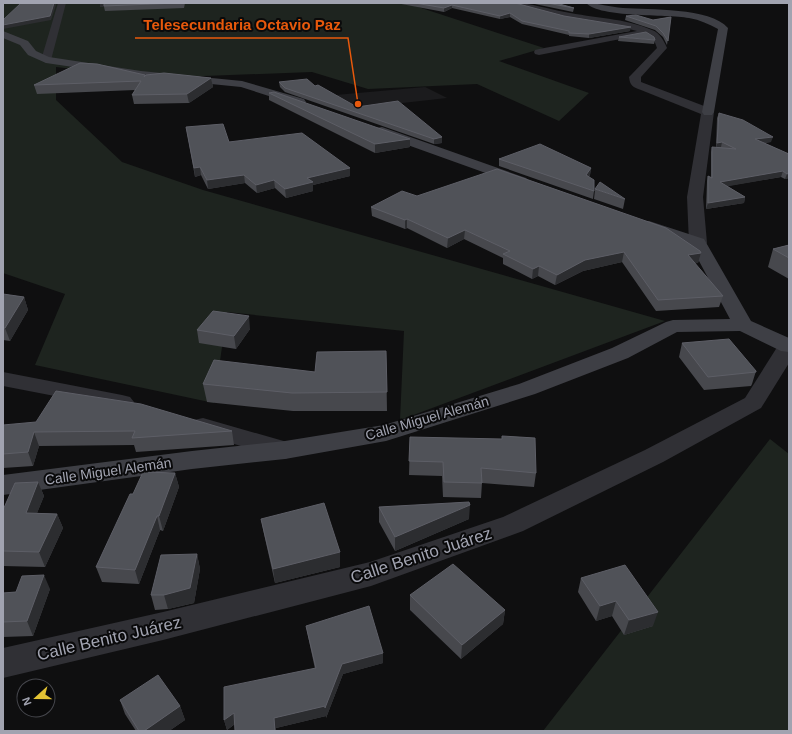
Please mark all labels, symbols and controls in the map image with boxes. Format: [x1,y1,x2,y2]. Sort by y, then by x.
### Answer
callout: Telesecundaria Octavio Paz [135,11,348,38]
text: Telesecundaria Octavio Paz [143,16,341,33]
street label: Calle Miguel Alemán [363,393,491,443]
street label: Calle Miguel Alemán [44,454,172,488]
street label: Calle Benito Juárez [348,524,494,587]
street label: Calle Benito Juárez [35,613,183,664]
north arrow [16,678,56,718]
text: N [20,696,34,707]

